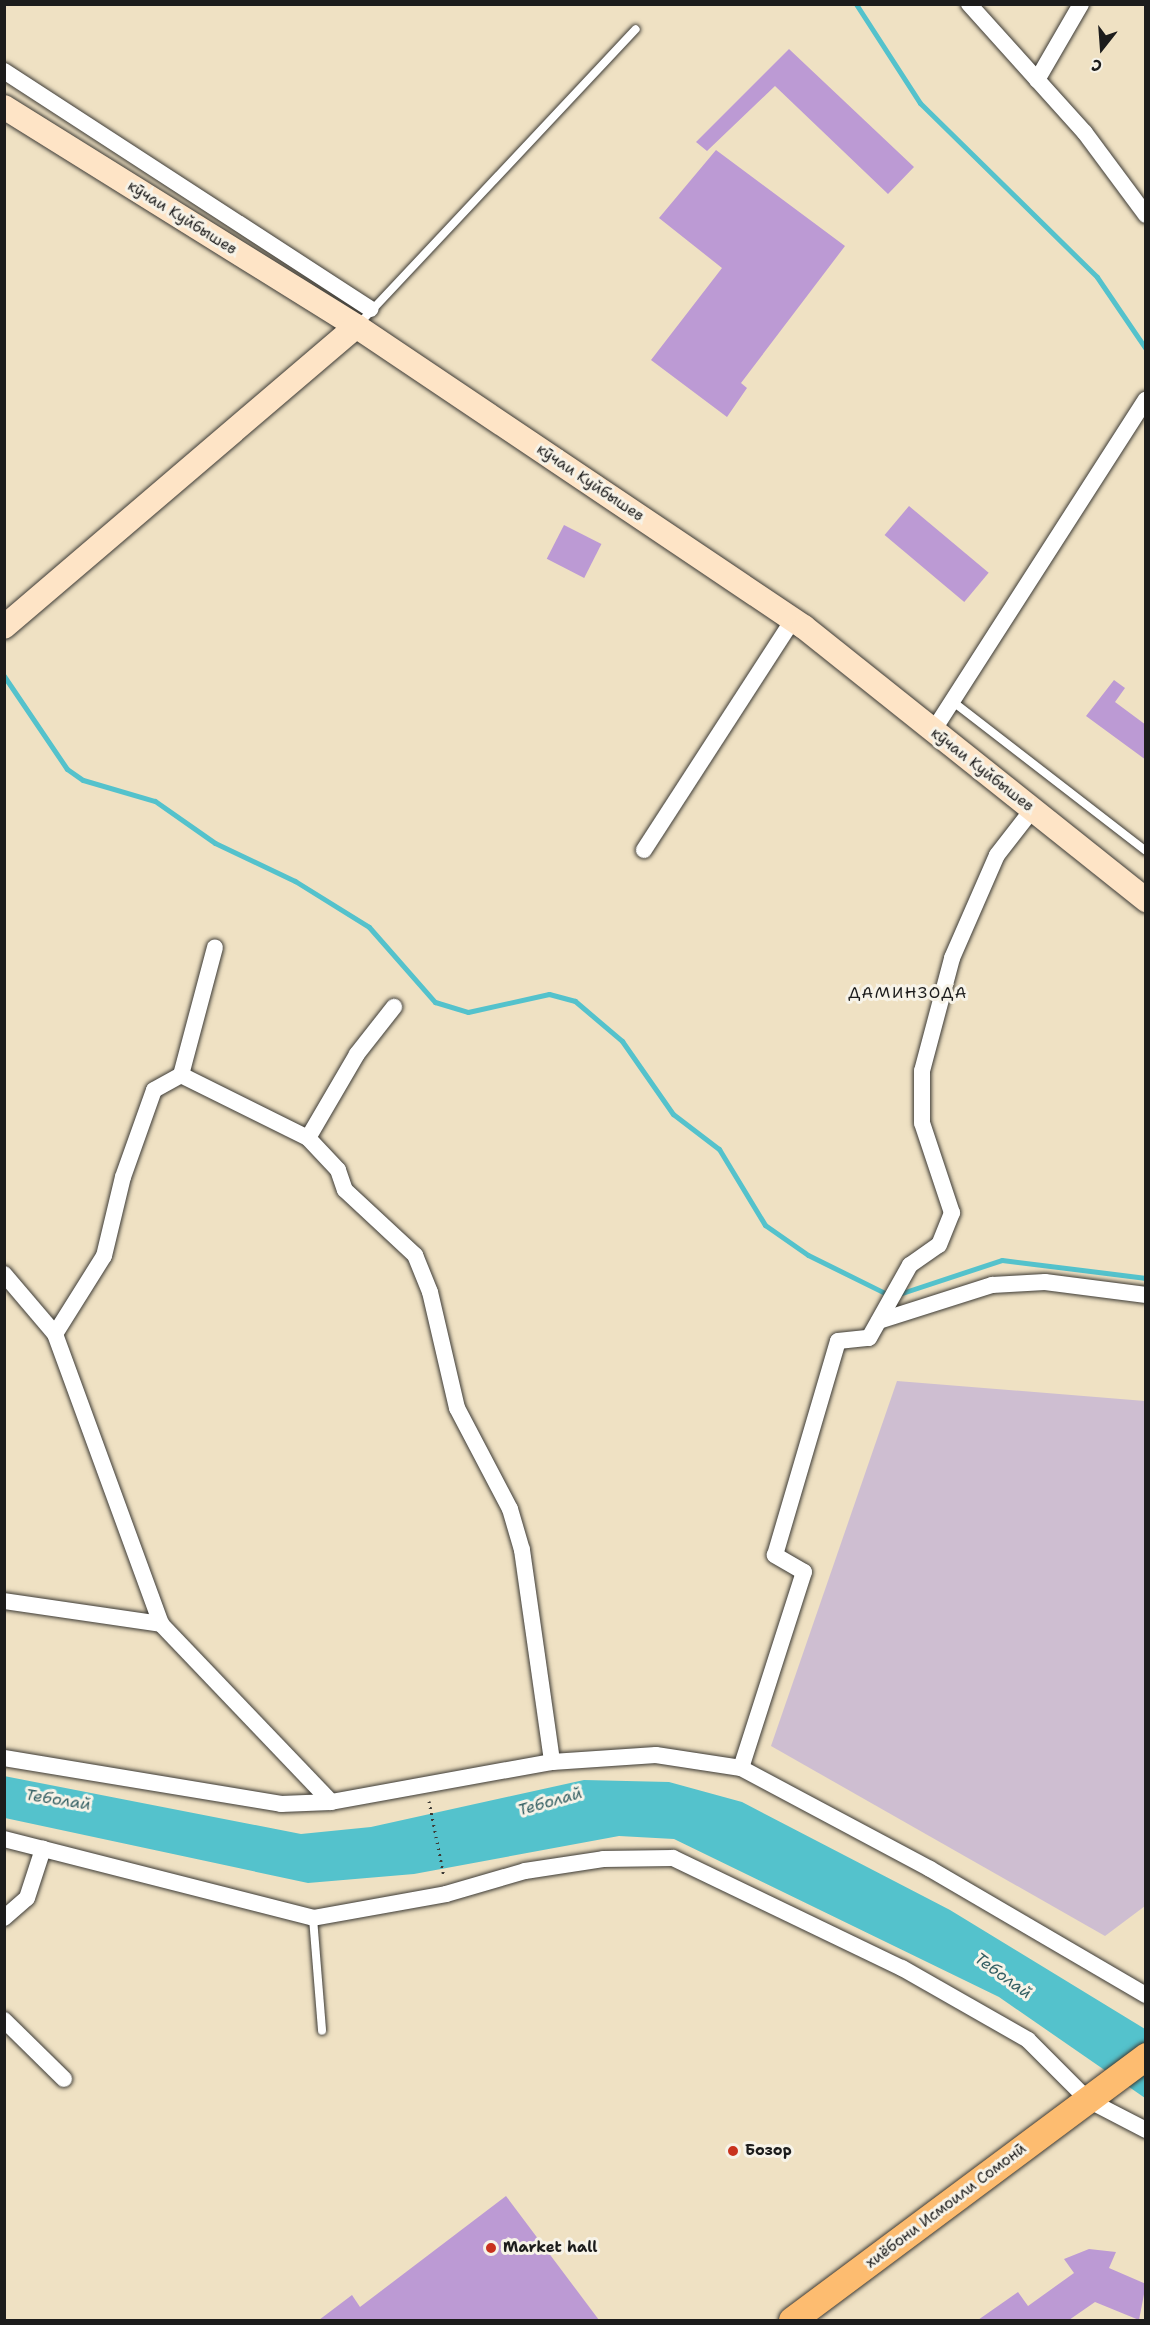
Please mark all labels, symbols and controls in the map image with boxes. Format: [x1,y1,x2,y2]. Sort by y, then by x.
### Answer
north arrow [1072,18,1132,78]
text: С [1089,54,1104,77]
street label: кӯчаи Куйбышев [124,177,240,259]
street label: кӯчаи Куйбышев [533,441,647,525]
street label: кӯчаи Куйбышев [927,724,1037,816]
district label: ДАМИНЗОДА [848,983,968,1003]
water label: Теболай [516,1784,584,1820]
water label: Теболай [24,1785,92,1815]
water label: Теболай [971,1949,1035,2003]
street label: хиёбони Исмоили Сомонӣ [862,2140,1030,2272]
place label: Бозор [745,2142,792,2160]
marker: Бозор [726,2144,740,2158]
place label: Market hall [503,2239,597,2257]
marker: Market hall [484,2241,498,2255]

